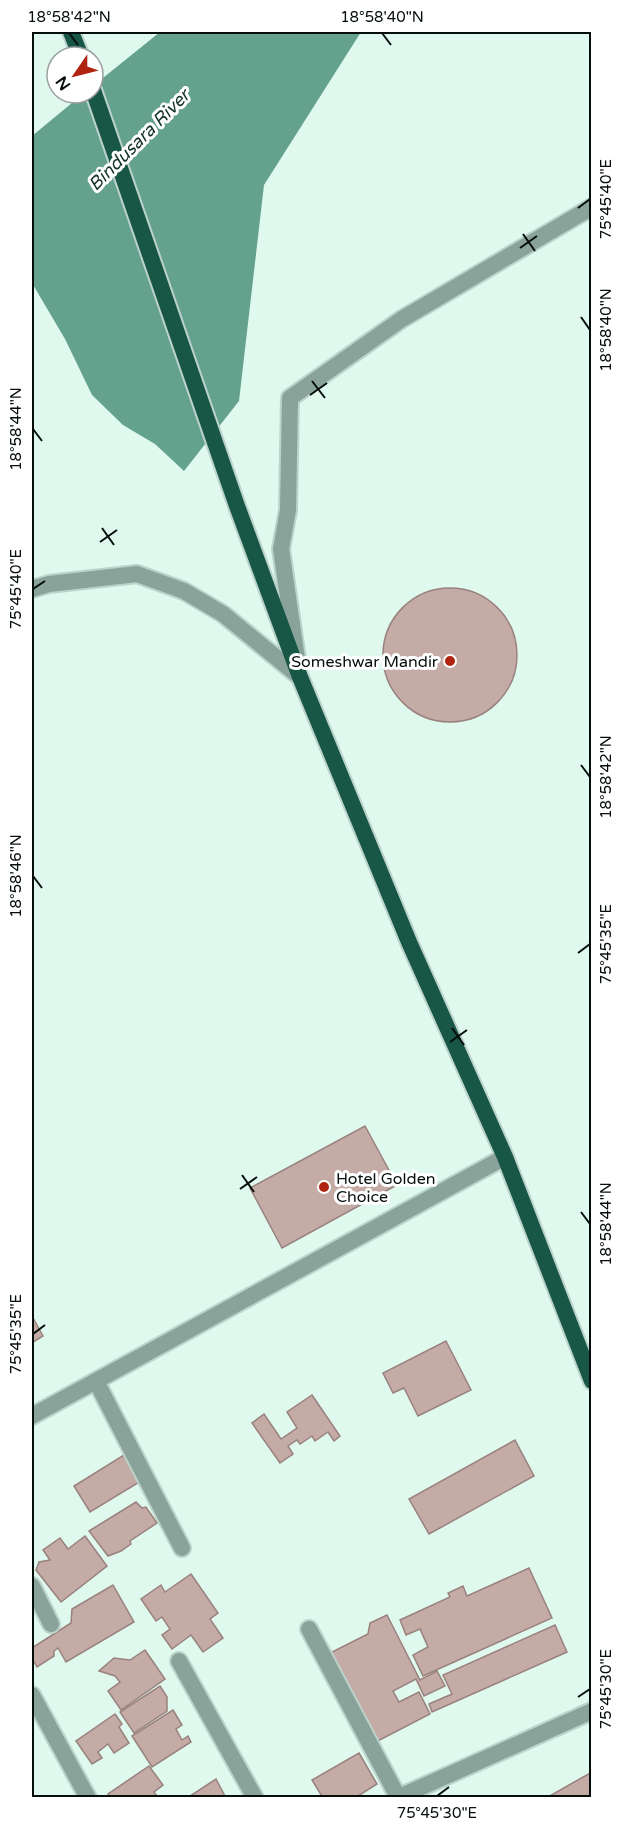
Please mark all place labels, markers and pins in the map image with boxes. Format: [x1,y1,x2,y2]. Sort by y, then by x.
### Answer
place label: Someshwar Mandir [291,652,439,672]
marker: Someshwar Mandir [443,654,457,668]
place label: Hotel Golden Choice [336,1169,435,1207]
marker: Hotel Golden Choice [317,1180,331,1194]

